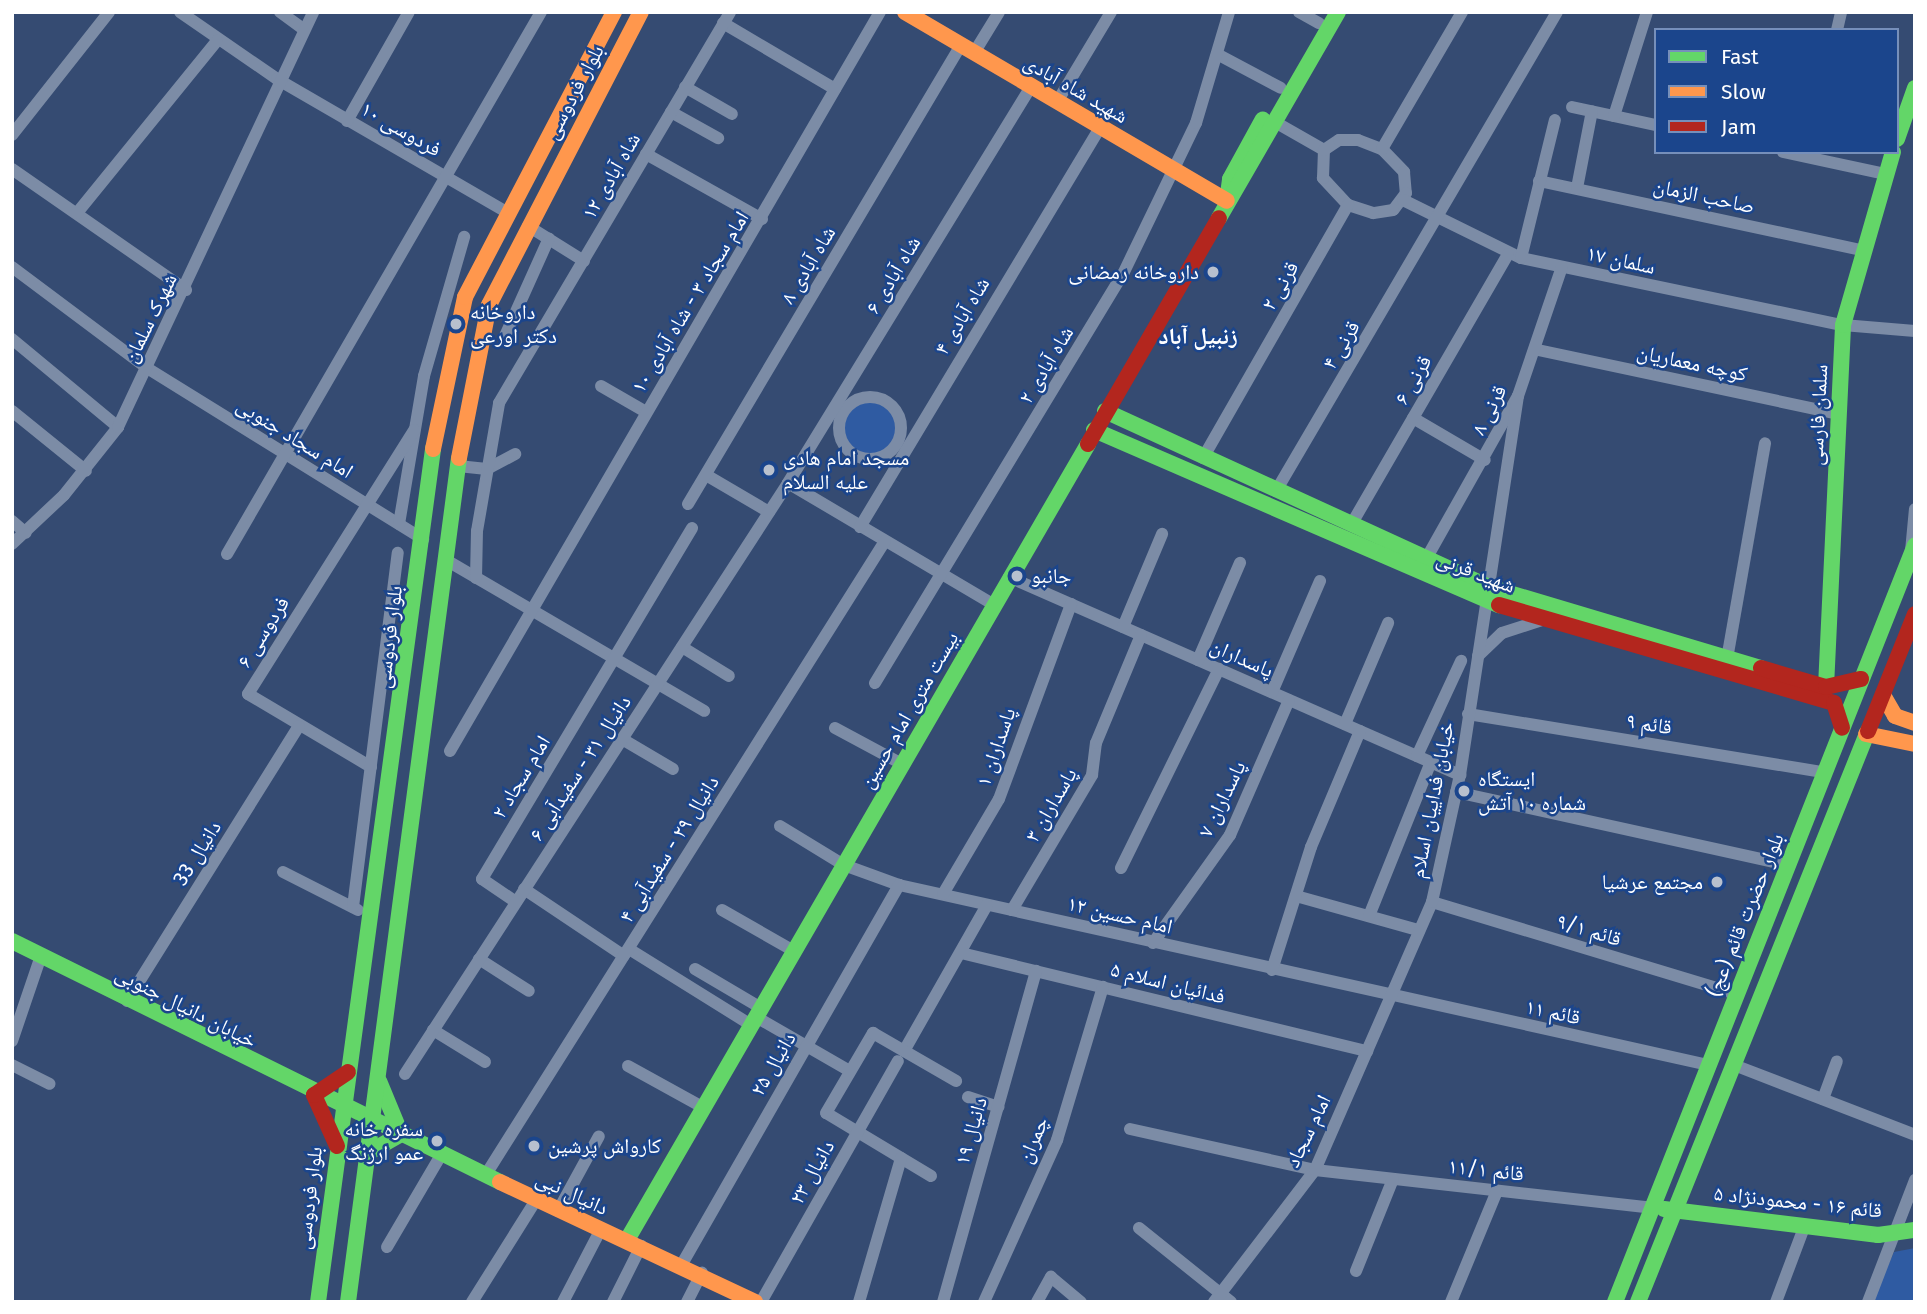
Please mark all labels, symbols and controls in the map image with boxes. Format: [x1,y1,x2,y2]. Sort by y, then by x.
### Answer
legend [1654,28,1899,154]
street label: بلوار فردوسی [539,40,609,144]
text: Fast [1721,44,1759,70]
street label: شهید شاه آبادی [1020,49,1132,129]
text: Slow [1721,79,1766,105]
street label: فردوسی ۱۰ [356,96,446,162]
text: Jam [1721,114,1757,140]
street label: شاه آبادی ۱۲ [576,128,646,224]
street label: صاحب الزمان [1651,173,1757,219]
street label: امام سجاد ۳ - شاه آبادی ۱۰ [626,207,754,397]
street label: شاه آبادی ۸ [775,222,841,308]
street label: شاه آبادی ۶ [860,232,926,318]
street label: سلمان ۱۷ [1584,240,1658,280]
street label: قرنی ۲ [1256,257,1304,315]
place label: داروخانه رمضانی [1068,259,1199,285]
marker: داروخانه رمضانی [1205,264,1221,280]
street label: شهرک سلمان [118,269,182,367]
street label: شاه آبادی ۴ [929,273,995,359]
place label: داروخانه دکتر اورعی [470,299,557,349]
marker: داروخانه دکتر اورعی [448,316,464,332]
street label: قرنی ۴ [1317,316,1365,374]
street label: شاه آبادی ۲ [1013,322,1079,408]
district label: زنبیل آباد [1158,322,1238,350]
street label: کوچه معماریان [1635,339,1749,387]
street label: قرنی ۶ [1389,351,1437,409]
street label: سلمان فارسی [1803,364,1833,466]
street label: قرنی ۸ [1466,381,1512,439]
street label: امام سجاد جنوبی [232,392,358,484]
place label: مسجد امام هادی علیه السلام [783,445,909,495]
marker: مسجد امام هادی علیه السلام [761,462,777,478]
street label: شهید قرنی [1433,545,1519,599]
place label: جانبو [1031,563,1071,589]
marker: جانبو [1009,568,1025,584]
street label: بلوار فردوسی [370,584,408,690]
street label: فردوسی ۶ [231,592,295,672]
street label: بیست متری امام حسین [854,627,964,793]
street label: پاسداران [1206,633,1278,683]
street label: دانیال ۳۱ - سفیدآبی ۶ [524,690,636,846]
street label: پاسداران ۱ [971,704,1021,790]
street label: قائم ۹ [1624,708,1674,740]
street label: خیابان فداییان اسلام [1404,720,1460,880]
street label: امام سجاد ۲ [486,731,556,823]
street label: پاسداران ۷ [1193,757,1251,841]
street label: پاسداران ۳ [1020,763,1082,847]
place label: ایستگاه شماره ۱۰ آتش [1478,766,1586,816]
street label: دانیال ۲۹ - سفیدآبی ۴ [614,771,724,927]
marker: ایستگاه شماره ۱۰ آتش [1456,783,1472,799]
street label: دانیال 33 [167,816,227,890]
street label: بلوار حضرت قائم (عج) [1701,830,1789,1000]
place label: مجتمع عرشیا [1602,869,1703,895]
marker: مجتمع عرشیا [1709,874,1725,890]
street label: امام حسین ۱۲ [1065,891,1175,939]
street label: قائم ۹/۱ [1554,908,1624,952]
street label: فدائیان اسلام ۵ [1108,957,1228,1009]
street label: خیابان دانیال جنوبی [111,961,261,1053]
street label: قائم ۱۱ [1523,994,1583,1030]
street label: دانیال ۲۵ [745,1028,801,1100]
street label: امام سجاد [1280,1091,1336,1171]
street label: دانیال ۱۹ [949,1094,993,1168]
street label: چمران [1012,1113,1054,1167]
place label: سفره خانه عمو ارژنگ [345,1116,423,1166]
marker: سفره خانه عمو ارژنگ [429,1133,445,1149]
place label: کارواش پرشین [548,1133,661,1159]
street label: دانیال ۲۳ [784,1136,840,1208]
marker: کارواش پرشین [526,1138,542,1154]
street label: بلوار فردوسی [290,1145,328,1251]
street label: قائم ۱۱/۱ [1447,1154,1525,1186]
street label: دانیال نبی [532,1165,612,1221]
street label: قائم ۱۶ - محمودنژاد ۵ [1713,1181,1883,1223]

